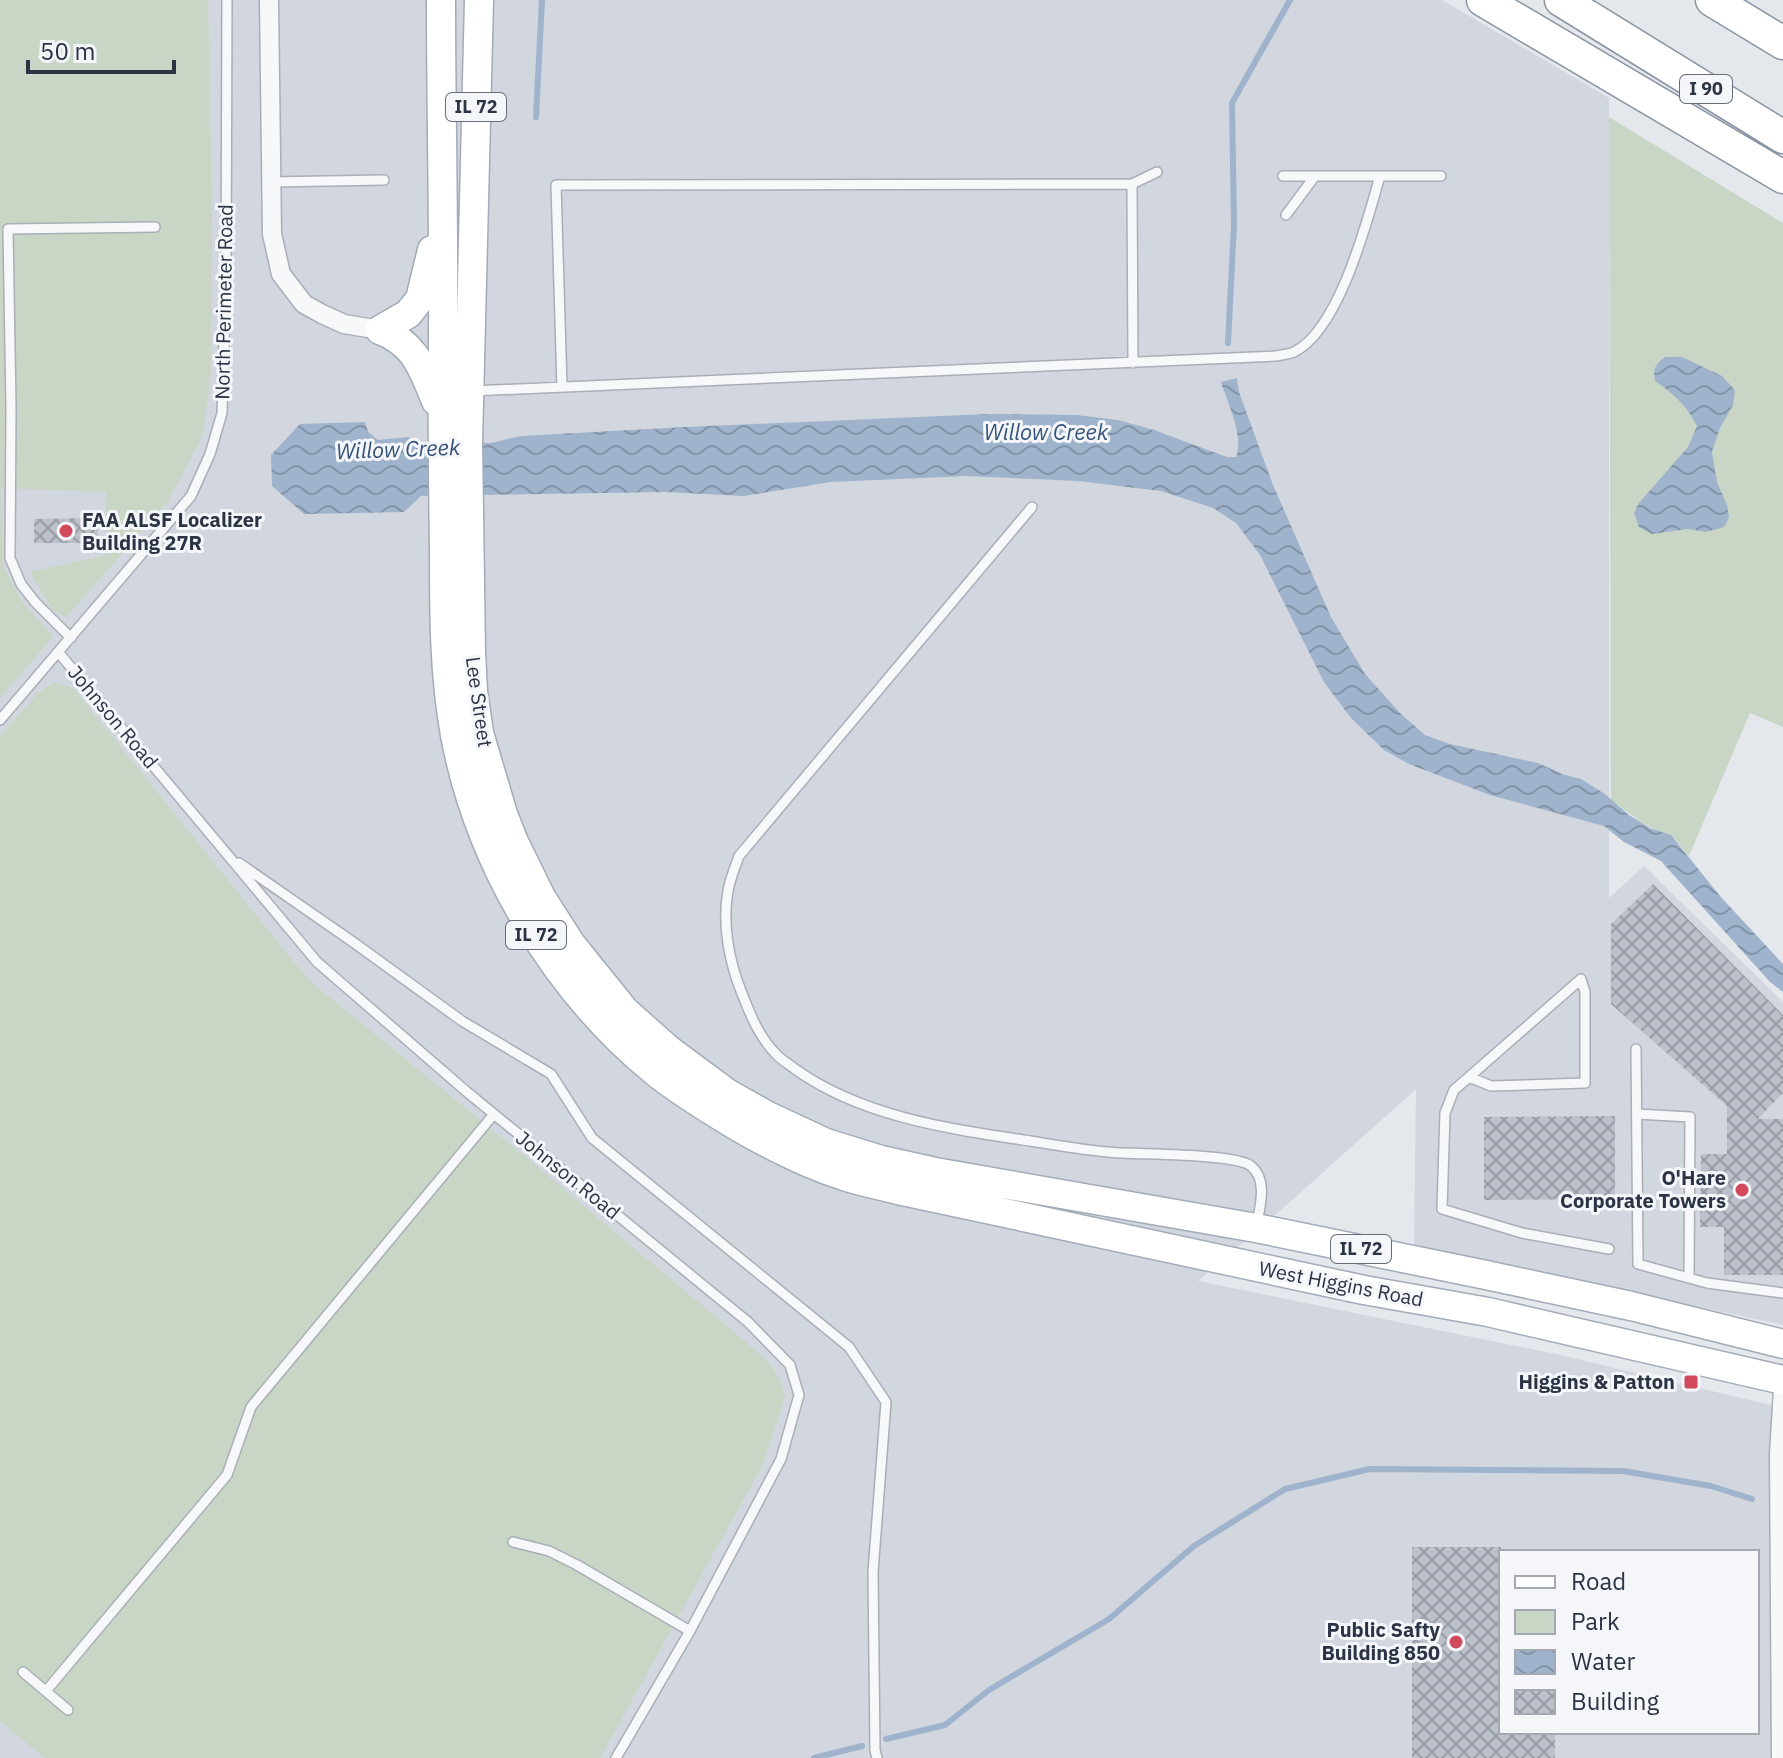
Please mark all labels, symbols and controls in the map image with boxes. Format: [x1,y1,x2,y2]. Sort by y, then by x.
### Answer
scale bar [28,24,174,74]
text: 50 m [40,35,95,67]
road number: I 90 [1680,75,1732,103]
road number: IL 72 [446,93,506,121]
street label: North Perimeter Road [208,204,239,400]
water label: Willow Creek [984,417,1109,446]
water label: Willow Creek [335,432,461,465]
place label: FAA ALSF Localizer Building 27R [82,506,262,556]
marker: FAA ALSF Localizer Building 27R [57,522,75,540]
street label: Lee Street [460,655,499,749]
street label: Johnson Road [62,659,165,774]
road number: IL 72 [506,921,566,949]
street label: Johnson Road [510,1124,626,1225]
place label: O'Hare Corporate Towers [1560,1164,1726,1214]
marker: O'Hare Corporate Towers [1733,1181,1751,1199]
road number: IL 72 [1331,1235,1391,1263]
street label: West Higgins Road [1257,1254,1426,1313]
place label: Higgins & Patton [1519,1368,1675,1395]
marker: Higgins & Patton [1682,1373,1700,1391]
legend [1499,1550,1759,1734]
text: Road [1571,1565,1626,1597]
text: Park [1571,1605,1620,1637]
place label: Public Safty Building 850 [1321,1616,1440,1666]
marker: Public Safty Building 850 [1447,1633,1465,1651]
text: Water [1571,1645,1635,1677]
text: Building [1571,1685,1659,1717]

